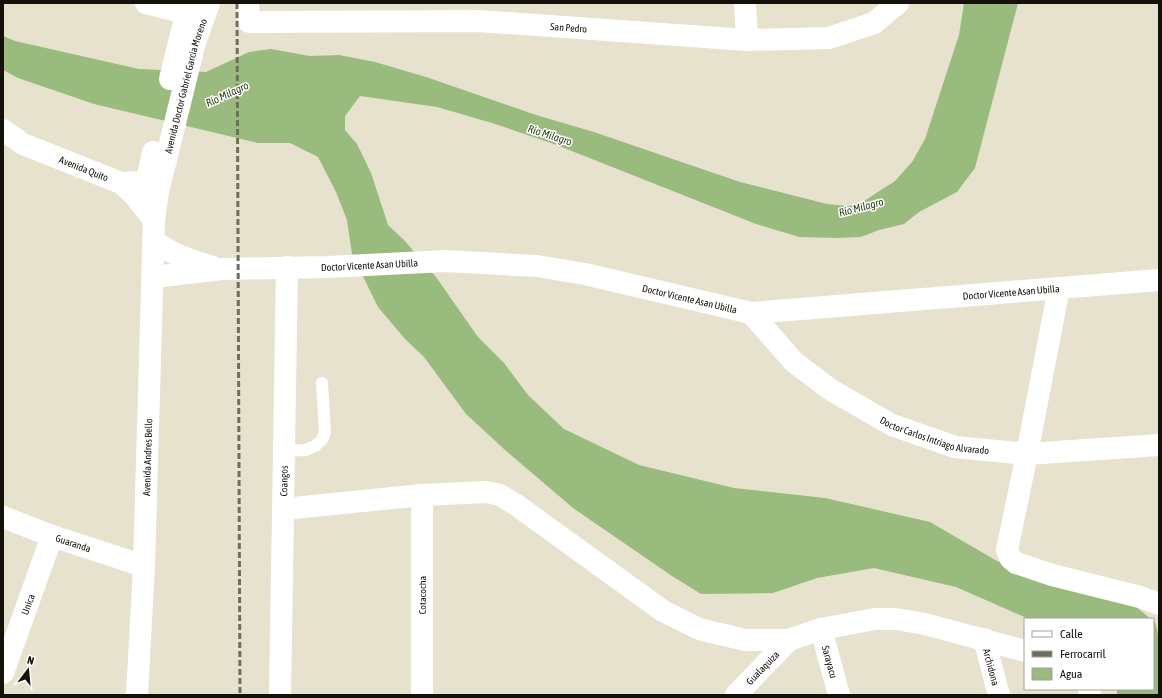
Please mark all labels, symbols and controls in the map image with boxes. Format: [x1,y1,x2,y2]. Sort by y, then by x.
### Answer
street label: Avenida Doctor Gabriel García Moreno [163,17,209,155]
street label: San Pedro [550,21,588,35]
water label: Río Milagro [204,79,250,109]
water label: Río Milagro [526,122,574,148]
street label: Avenida Quito [58,154,110,184]
water label: Río Milagro [837,195,885,219]
street label: Doctor Vicente Asan Ubilla [321,257,419,273]
street label: Doctor Vicente Asan Ubilla [641,283,738,316]
street label: Doctor Vicente Asan Ubilla [962,283,1060,302]
street label: Doctor Carlos Intriago Alvarado [878,414,990,456]
street label: Avenida Andres Bello [141,418,154,496]
street label: Coangos [278,465,290,497]
street label: Guaranda [54,533,93,554]
street label: Cotacocha [417,575,428,614]
street label: Unica [19,592,37,616]
legend [1024,618,1154,690]
text: Calle [1060,627,1083,641]
street label: Sarayacu [820,644,839,680]
text: Ferrocarril [1060,647,1107,661]
street label: Archidona [981,648,1001,687]
street label: Gualaquiza [744,649,782,687]
north arrow [8,650,48,690]
text: N [26,654,36,667]
text: Agua [1060,667,1082,681]

